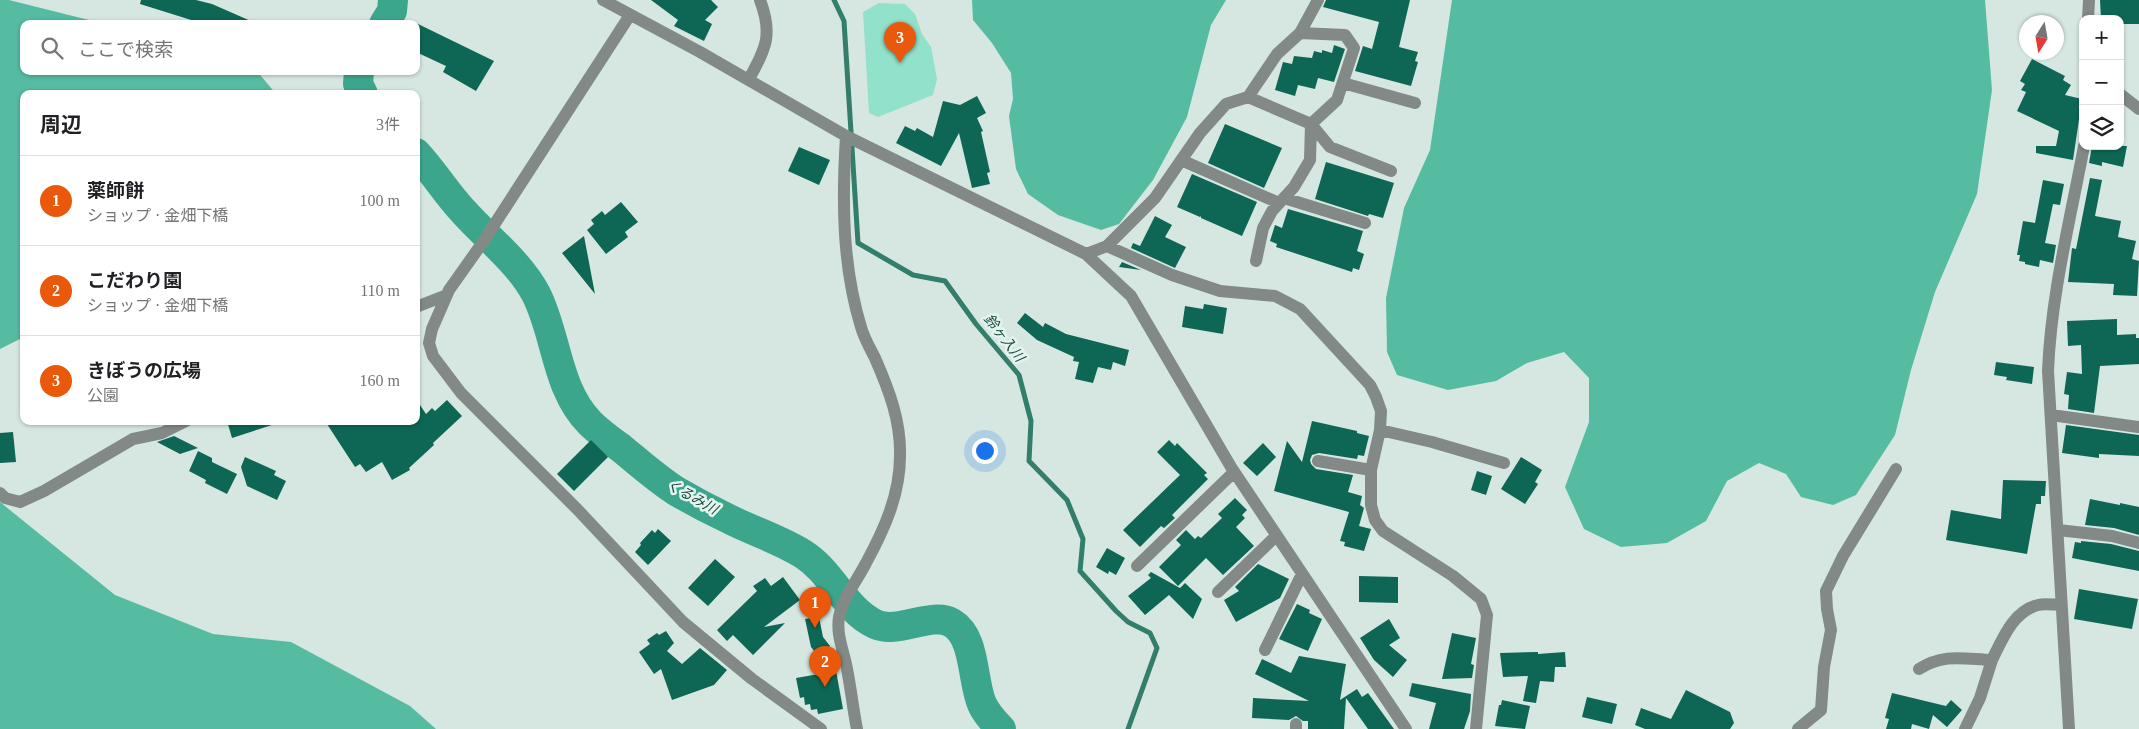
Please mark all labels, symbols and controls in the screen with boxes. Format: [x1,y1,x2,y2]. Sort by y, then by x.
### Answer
north arrow [2019,15,2064,60]
map controls [2079,15,2124,150]
button: + [2079,15,2124,60]
search box [20,20,420,75]
pin: 3 [884,22,916,63]
icon: search [38,34,66,62]
text: ここで検索 [78,39,173,60]
button: − [2079,60,2124,105]
button: layers [2079,105,2124,150]
text: 周辺 [40,113,82,137]
text: 3件 [376,116,400,133]
text: 薬師餅 [87,180,144,201]
text: 1 [52,192,60,209]
text: 100 m [360,192,400,209]
text: ショップ · 金畑下橋 [87,207,228,224]
text: こだわり園 [87,270,182,291]
text: 2 [52,282,60,299]
text: 110 m [360,282,400,299]
text: ショップ · 金畑下橋 [87,297,228,314]
water label: 鈴ヶ入川 [981,311,1028,366]
text: きぼうの広場 [87,360,201,381]
text: 3 [52,372,60,389]
text: 160 m [360,372,400,389]
text: 公園 [87,387,119,404]
your location [972,438,998,464]
water label: くるみ川 [664,477,722,518]
pin: 1 [799,587,831,628]
pin: 2 [809,646,841,687]

